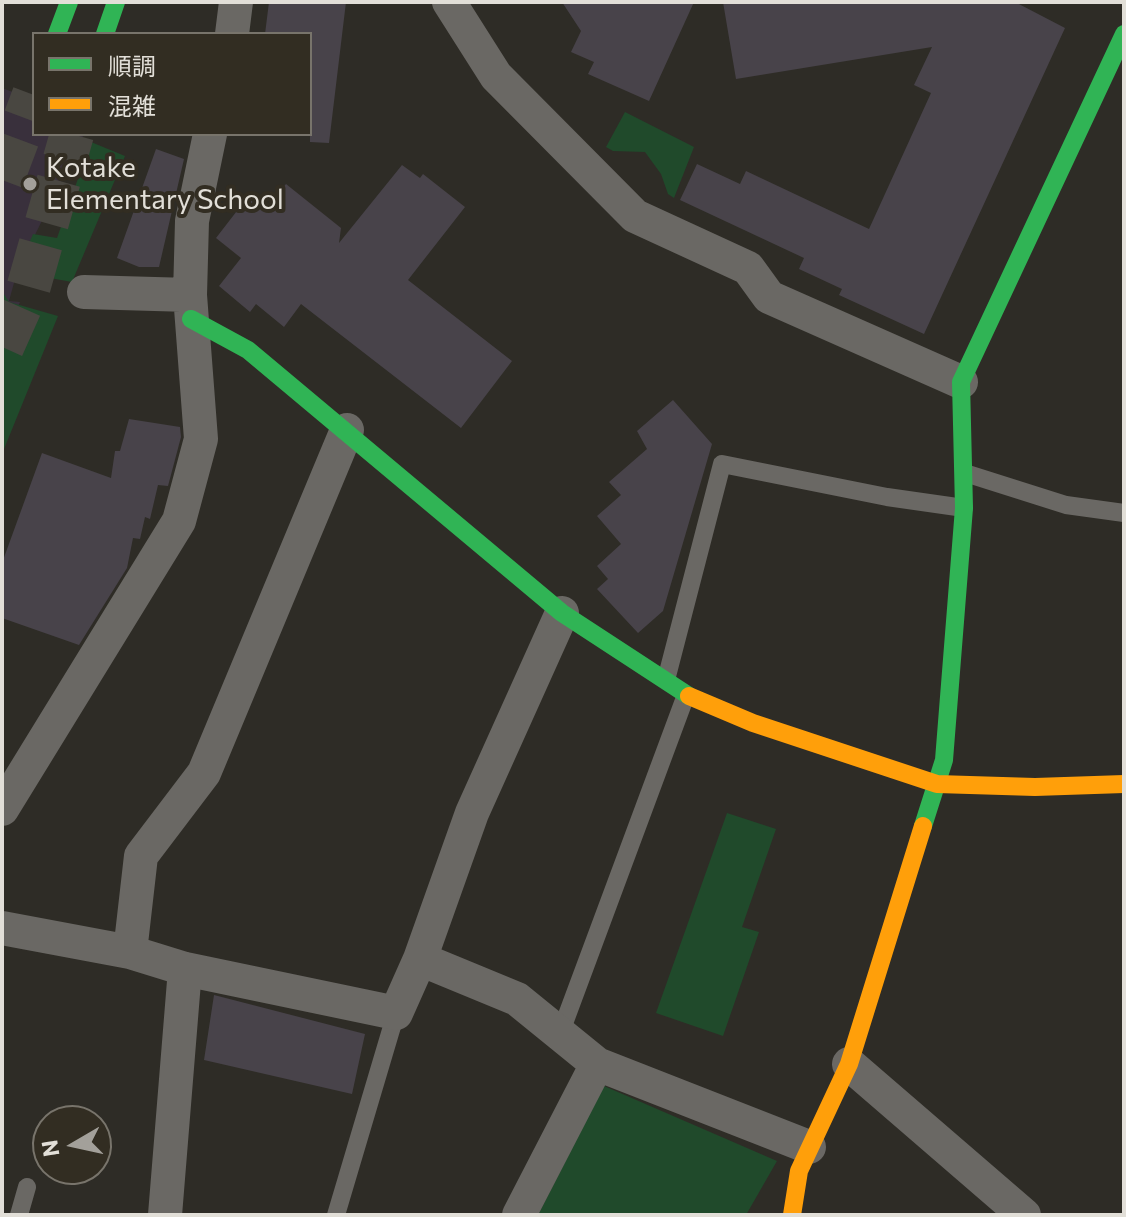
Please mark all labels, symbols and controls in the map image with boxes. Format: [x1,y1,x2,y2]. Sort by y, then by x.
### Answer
legend [32,32,312,136]
text: 順調 [108,51,156,80]
text: 混雑 [108,91,156,120]
place label: Kotake Elementary School [46,151,284,217]
marker: Kotake Elementary School [21,175,39,193]
north arrow [32,1105,112,1185]
text: N [35,1138,64,1159]

